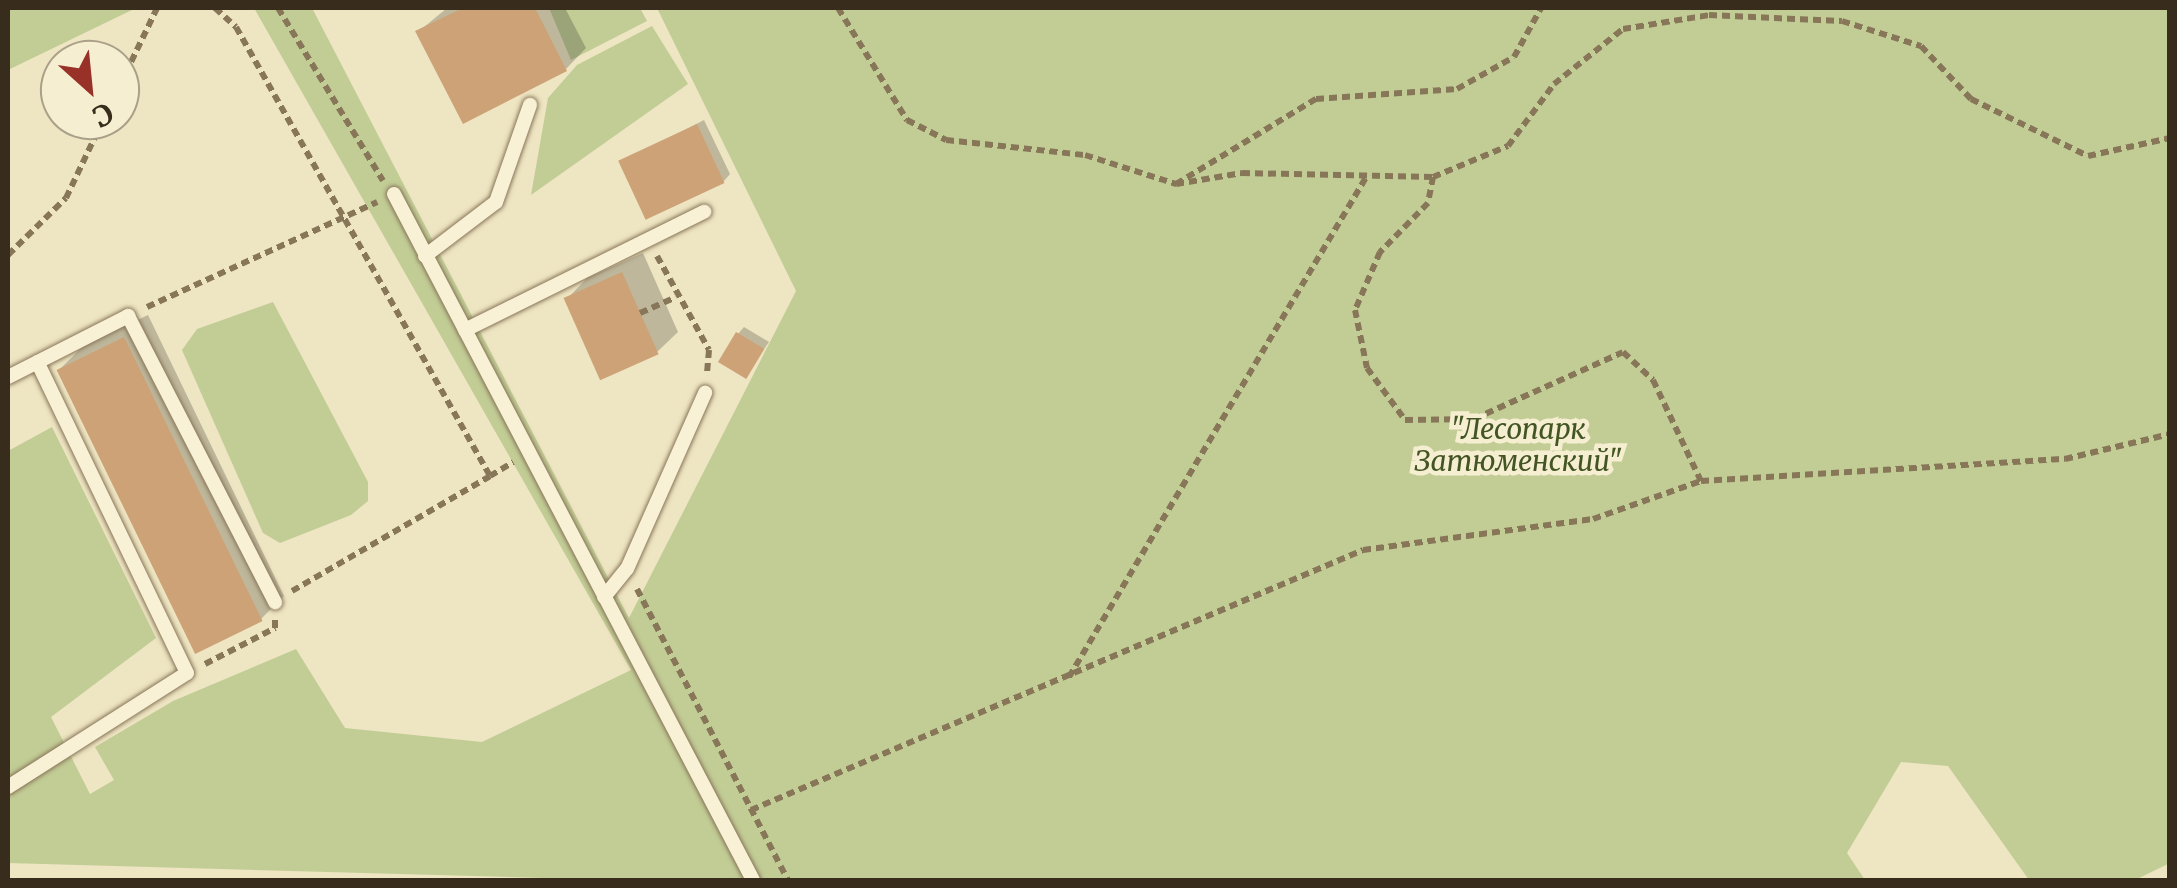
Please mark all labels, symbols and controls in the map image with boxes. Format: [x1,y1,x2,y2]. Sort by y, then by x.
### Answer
north arrow [40,40,140,140]
text: С [86,95,119,135]
park label: "Лесопарк Затюменский" [1414,412,1622,478]

